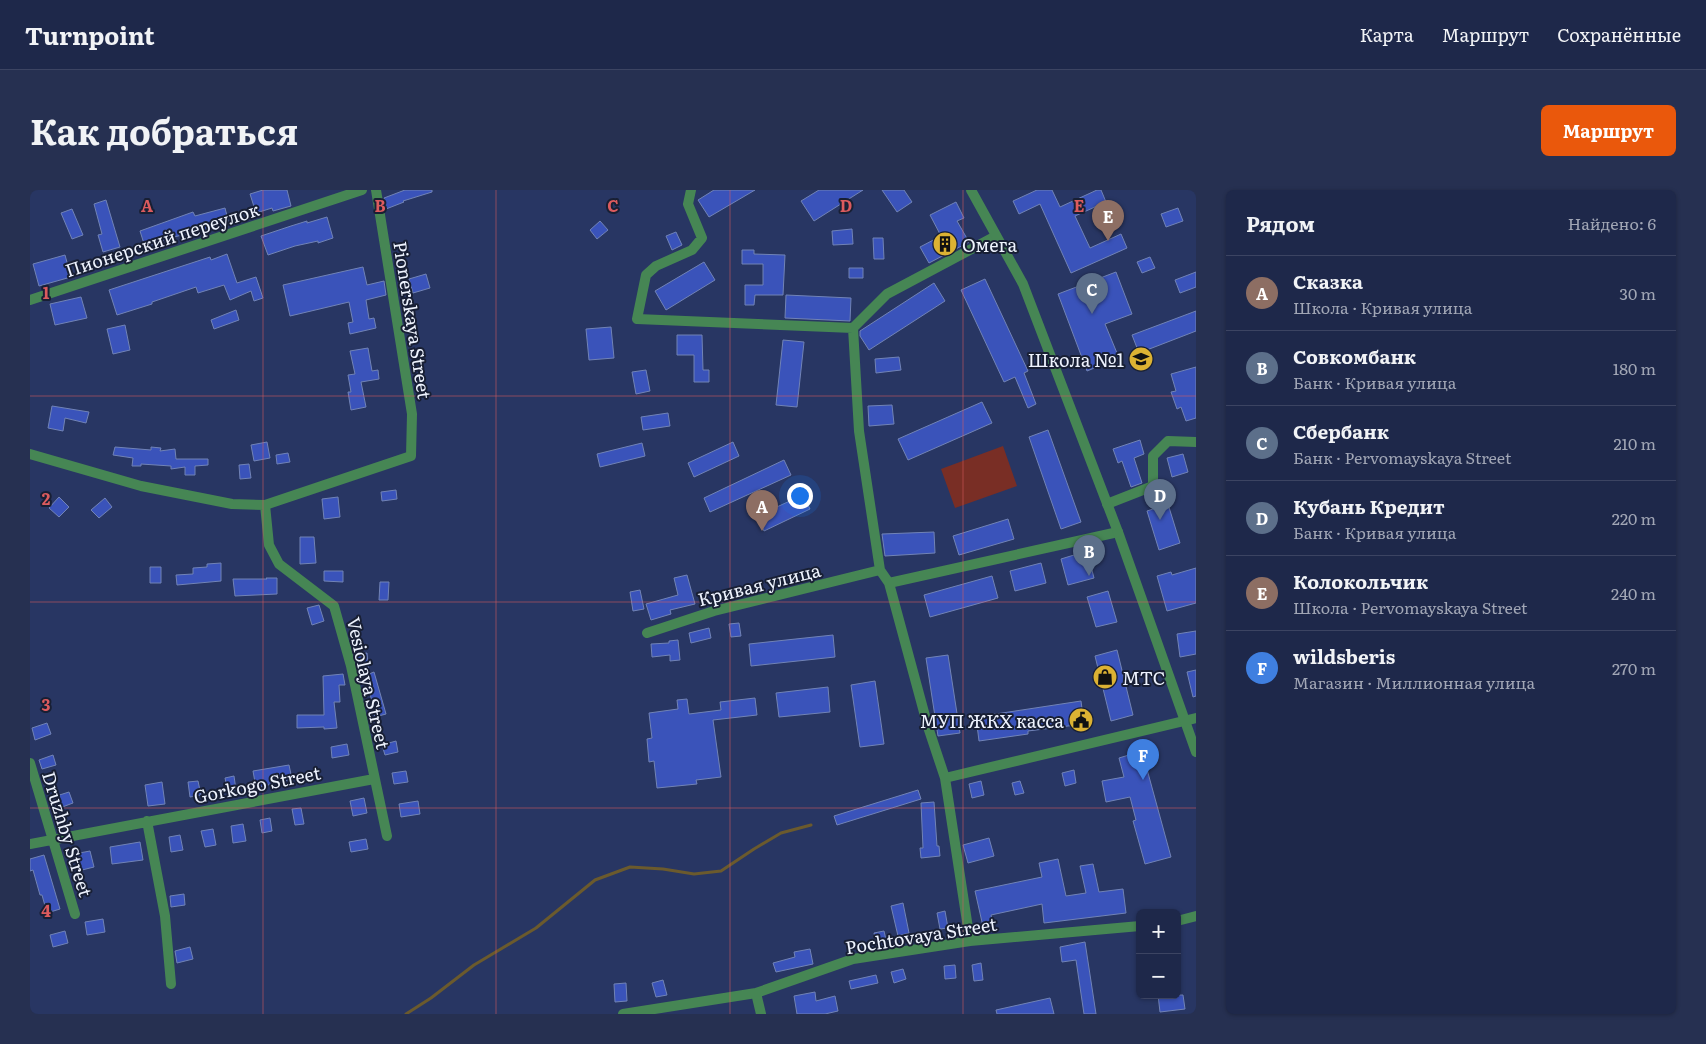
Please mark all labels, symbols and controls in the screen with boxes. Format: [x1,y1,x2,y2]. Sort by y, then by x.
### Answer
text: Turnpoint [25,17,155,52]
text: Карта [1360,21,1414,48]
text: Маршрут [1442,21,1529,48]
text: Сохранённые [1557,21,1681,48]
text: Как добраться [30,104,298,156]
button: Маршрут [1541,105,1676,156]
text: A [141,193,153,217]
text: B [374,193,386,217]
text: C [607,193,619,217]
text: D [840,193,852,217]
text: E [1074,193,1085,217]
street label: Пионерский переулок [61,195,263,283]
pin: E [1092,200,1124,241]
text: Рядом [1246,207,1315,238]
text: Найдено: 6 [1568,211,1656,235]
building icon: Омега [932,231,958,257]
place label: Омега [962,231,1018,258]
street label: Pionerskaya Street [387,239,439,402]
text: Сказка [1293,267,1363,295]
pin: C [1076,273,1108,314]
text: 1 [43,280,50,304]
text: A [1256,281,1268,305]
text: 30 m [1619,281,1656,305]
text: Школа · Кривая улица [1293,295,1472,319]
text: Совкомбанк [1293,342,1416,370]
place label: Школа №1 [1028,346,1124,373]
school or university icon: Школа №1 [1128,346,1154,372]
text: B [1256,356,1268,380]
text: 180 m [1613,356,1656,380]
text: Банк · Кривая улица [1293,370,1456,394]
text: Сбербанк [1293,417,1389,445]
text: C [1256,431,1268,455]
text: 210 m [1613,431,1656,455]
text: Банк · Pervomayskaya Street [1293,445,1511,469]
pin: D [1144,479,1176,520]
your location [787,483,813,509]
text: 2 [42,486,51,510]
pin: A [746,490,778,531]
text: Кубань Кредит [1293,492,1445,520]
text: D [1256,506,1268,530]
text: 220 m [1612,506,1656,530]
text: Банк · Кривая улица [1293,520,1456,544]
pin: B [1073,535,1105,576]
street label: Кривая улица [695,556,824,612]
text: Колокольчик [1293,567,1428,595]
text: E [1257,581,1267,605]
text: 240 m [1611,581,1656,605]
text: Школа · Pervomayskaya Street [1293,595,1527,619]
street label: Vesiolaya Street [341,614,397,752]
text: wildsberis [1293,642,1395,670]
text: F [1257,656,1267,680]
text: 270 m [1612,656,1656,680]
shop icon: МТС [1092,664,1118,690]
place label: МТС [1122,664,1165,691]
text: Магазин · Миллионная улица [1293,670,1535,694]
text: 3 [42,692,51,716]
place label: МУП ЖКХ касса [920,707,1064,734]
public building icon: МУП ЖКХ касса [1068,707,1094,733]
pin: F [1127,739,1159,780]
street label: Gorkogo Street [191,758,323,810]
street label: Druzhby Street [36,768,100,901]
text: 4 [41,898,51,922]
map controls [1136,909,1181,999]
button: + [1136,909,1181,954]
street label: Pochtovaya Street [843,910,999,960]
button: − [1136,954,1181,999]

